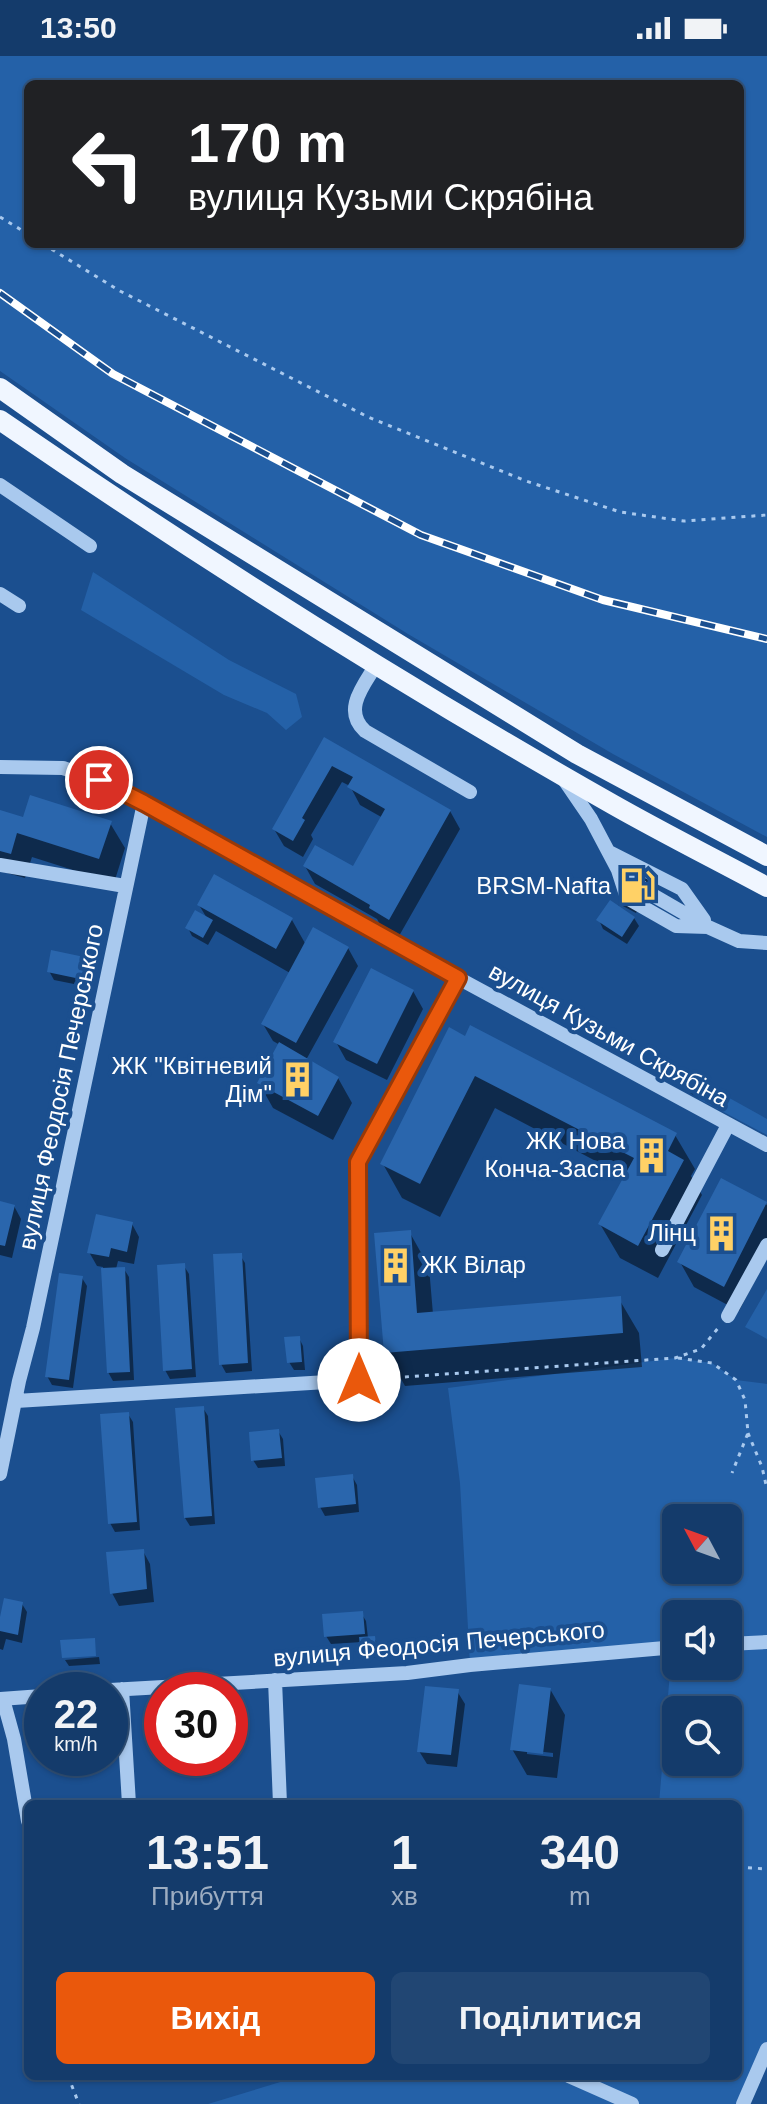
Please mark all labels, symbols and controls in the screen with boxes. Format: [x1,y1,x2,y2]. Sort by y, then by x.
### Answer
text: 13:50 [40,11,117,44]
text: 170 m [188,111,347,174]
icon: left [56,112,160,216]
text: вулиця Кузьми Скрябіна [188,177,593,218]
pin [65,746,133,814]
icon: arrive [77,758,121,802]
fuel station icon: BRSM-Nafta [618,867,656,905]
place label: BRSM-Nafta [476,872,612,899]
street label: вулиця Феодосія Печерського [13,921,108,1252]
street label: вулиця Кузьми Скрябіна [485,957,734,1112]
place label: ЖК "Квітневий Дім" [111,1052,272,1107]
building icon: ЖК "Квітневий Дім" [279,1061,317,1099]
place label: ЖК Нова Конча-Заспа [484,1127,626,1182]
building icon: ЖК Нова Конча-Заспа [632,1136,670,1174]
building icon: Лінц [703,1214,741,1252]
place label: Лінц [648,1219,696,1246]
building icon: ЖК Вілар [376,1246,414,1284]
place label: ЖК Вілар [421,1251,526,1278]
position arrow [317,1338,401,1422]
north arrow [662,1504,742,1584]
map controls [662,1504,742,1776]
button: sound [662,1600,742,1680]
street label: вулиця Феодосія Печерського [272,1616,606,1671]
speed limit sign: 30 [144,1672,248,1776]
text: 22 [54,1692,98,1736]
button: search [662,1696,742,1776]
text: km/h [54,1733,98,1755]
text: 13:51 [146,1826,269,1879]
text: 1 [391,1826,418,1879]
text: 340 [540,1826,620,1879]
text: Прибуття [151,1881,264,1911]
text: хв [391,1881,418,1911]
text: m [569,1881,591,1911]
button: Вихід [56,1972,375,2064]
button: Поділитися [391,1972,710,2064]

